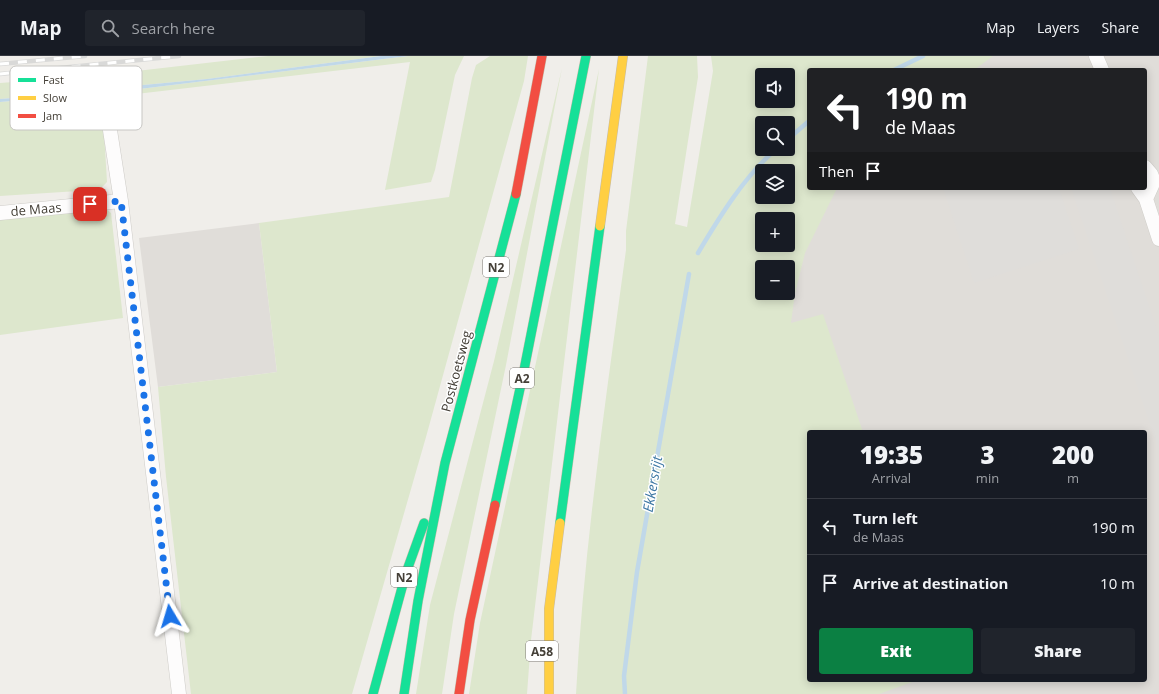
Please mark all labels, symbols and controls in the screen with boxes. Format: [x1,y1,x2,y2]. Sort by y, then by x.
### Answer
search box [85,10,365,46]
text: Map [20,15,61,41]
icon: search [99,17,121,39]
text: Search here [131,18,215,38]
text: Map [986,18,1015,37]
text: Layers [1037,18,1079,37]
text: Share [1101,18,1139,37]
legend [10,66,142,130]
map controls [755,68,795,300]
button: sound [755,68,795,108]
text: Fast [43,72,64,87]
text: 190 m [885,79,968,117]
icon: left [819,84,871,136]
text: Slow [43,90,67,105]
text: Jam [42,108,62,123]
text: de Maas [885,115,956,139]
button: search [755,116,795,156]
icon: arrive [862,160,884,182]
text: Then [819,161,854,181]
button: layers [755,164,795,204]
pin [73,187,107,221]
icon: arrive [79,193,101,215]
street label: de Maas [10,198,62,220]
button: + [755,212,795,252]
road number: N2 [483,257,509,277]
button: − [755,260,795,300]
street label: Postkoetsweg [436,328,476,414]
road number: A2 [510,368,534,388]
text: 19:35 [860,438,923,471]
text: 3 [980,438,995,471]
text: 200 [1052,438,1094,471]
water label: Ekkersrijt [638,453,667,514]
text: Arrival [872,469,911,487]
text: min [976,469,999,487]
text: m [1067,469,1079,487]
text: Turn left [853,508,918,528]
icon: left [819,516,841,538]
text: 190 m [1091,517,1135,537]
text: de Maas [853,528,904,546]
road number: N2 [391,567,417,587]
icon: arrive [819,572,841,594]
text: Arrive at destination [853,573,1008,593]
text: 10 m [1100,573,1135,593]
position arrow [149,595,191,637]
button: Exit [819,628,973,674]
button: Share [981,628,1135,674]
road number: A58 [526,641,558,661]

